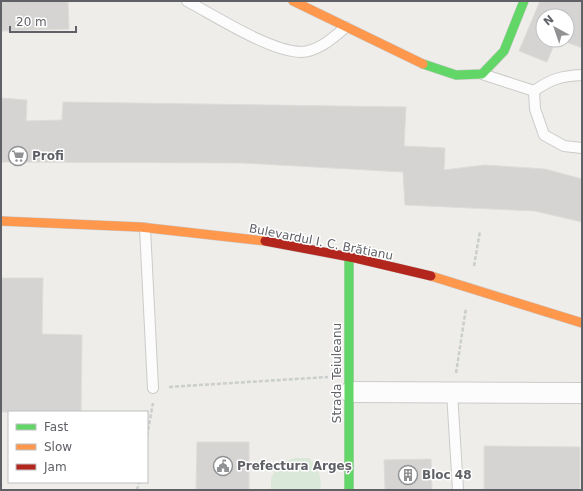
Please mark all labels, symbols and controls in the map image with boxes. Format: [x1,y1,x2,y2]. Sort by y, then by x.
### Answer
scale bar [10,8,76,34]
north arrow [535,8,575,48]
text: N [541,13,557,29]
text: 20 m [16,15,47,29]
supermarket icon: Profi [7,145,29,167]
place label: Profi [32,149,64,163]
street label: Bulevardul I. C. Brătianu [248,221,394,263]
street label: Strada Teiuleanu [330,323,344,423]
legend [8,411,148,483]
text: Fast [44,420,68,434]
text: Slow [44,440,72,454]
public building icon: Prefectura Argeș [212,455,234,477]
place label: Prefectura Argeș [237,459,352,473]
text: Jam [43,460,67,474]
building icon: Bloc 48 [397,464,419,486]
place label: Bloc 48 [422,468,472,482]

